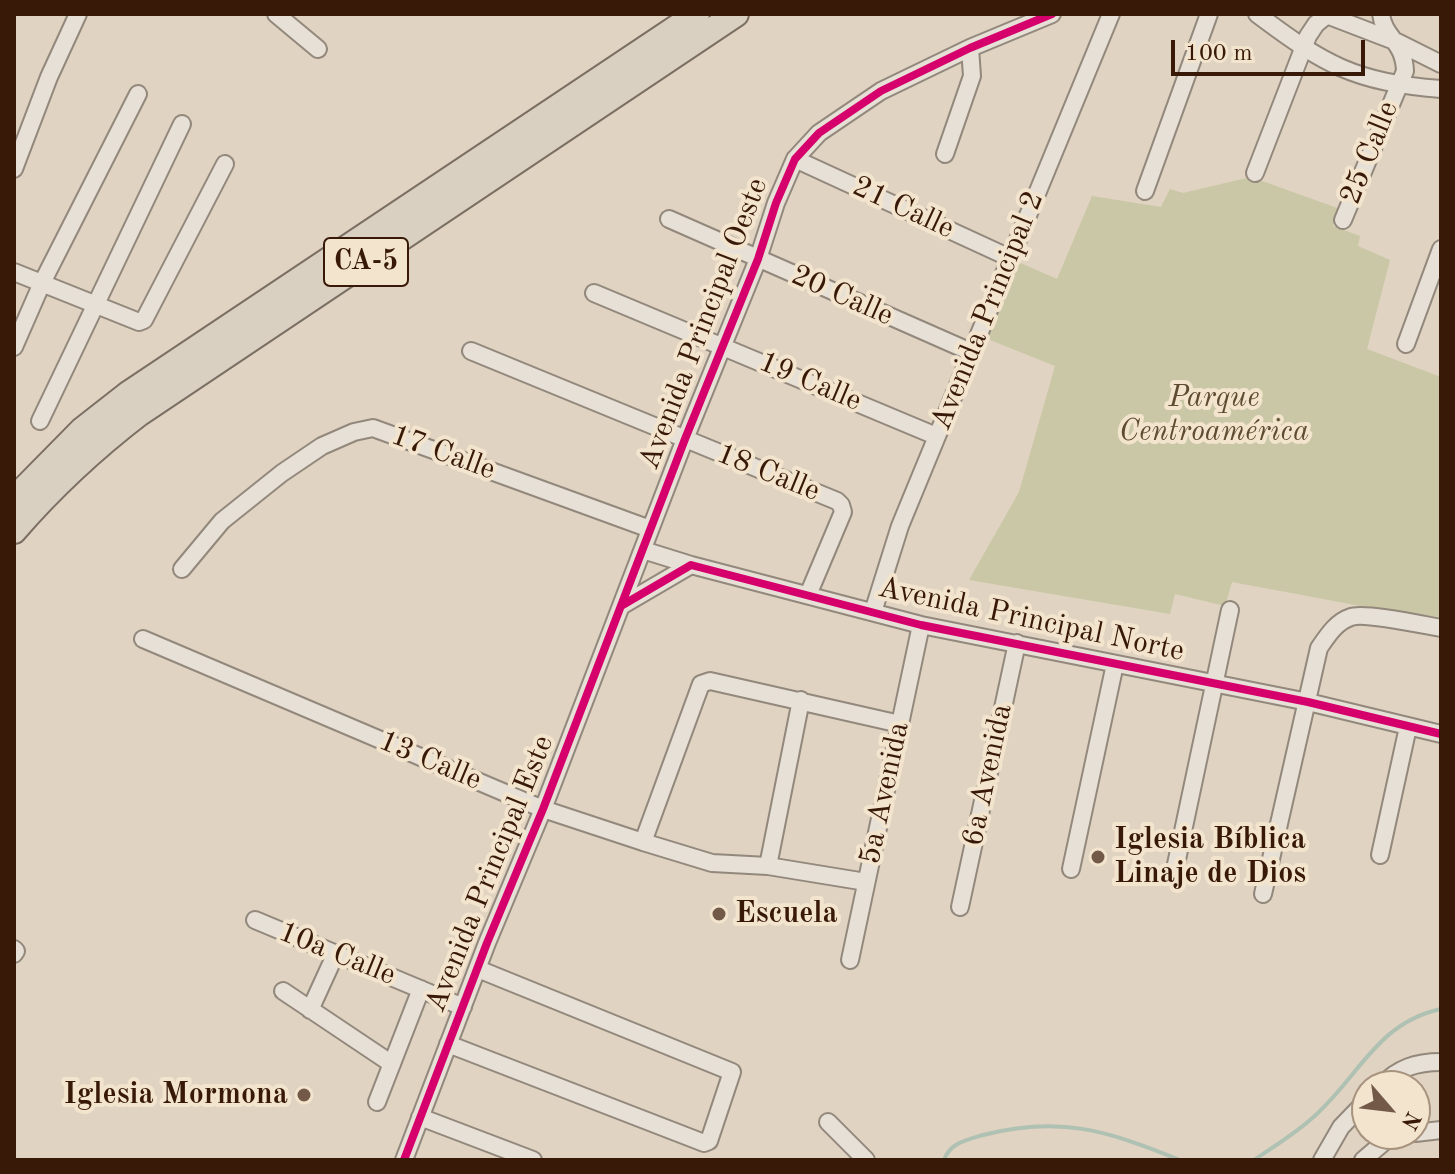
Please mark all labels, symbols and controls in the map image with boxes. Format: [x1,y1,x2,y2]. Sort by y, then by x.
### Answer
scale bar [1175,24,1369,74]
text: 100 m [1185,42,1253,66]
street label: 25 Calle [1333,96,1407,210]
street label: 21 Calle [846,169,960,247]
street label: Avenida Principal Oeste [632,173,776,475]
street label: Avenida Principal 2 [924,186,1052,436]
road number: CA-5 [324,238,408,286]
street label: 20 Calle [785,258,899,334]
street label: 19 Calle [753,344,867,420]
park label: Parque Centroamérica [1119,380,1309,450]
street label: 17 Calle [386,418,500,488]
street label: 18 Calle [711,436,825,510]
street label: Avenida Principal Norte [875,570,1187,670]
street label: 6a Avenida [955,701,1021,849]
street label: 5a Avenida [852,719,918,867]
street label: 13 Calle [373,723,487,799]
street label: Avenida Principal Este [418,730,562,1018]
place label: Iglesia Bíblica Linaje de Dios [1114,822,1306,892]
marker: Iglesia Bíblica Linaje de Dios [1089,848,1107,866]
place label: Escuela [735,896,838,932]
marker: Escuela [710,905,728,923]
street label: 10a Calle [273,914,401,994]
north arrow [1351,1070,1431,1150]
place label: Iglesia Mormona [63,1077,288,1113]
marker: Iglesia Mormona [295,1086,313,1104]
text: N [1397,1108,1424,1133]

